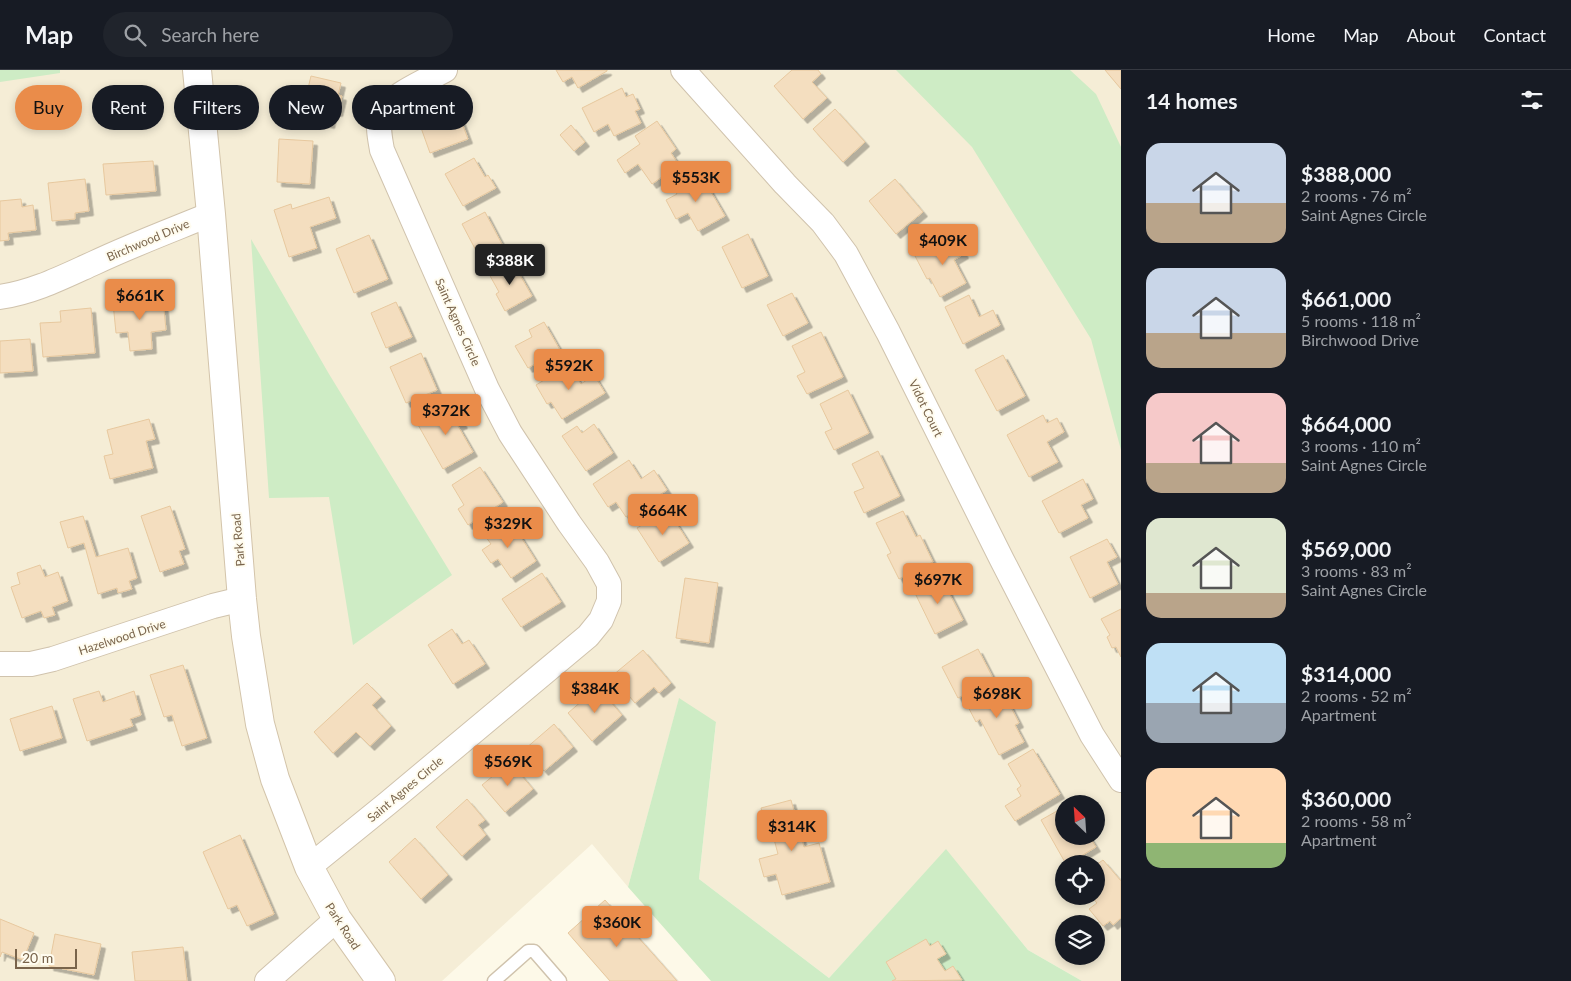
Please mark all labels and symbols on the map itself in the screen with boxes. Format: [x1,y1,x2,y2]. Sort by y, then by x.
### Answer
pin: $553K [661,160,731,203]
street label: Birchwood Drive [104,216,192,264]
pin: $409K [908,224,978,266]
pin: $388K [475,244,545,286]
street label: Saint Agnes Circle [432,276,484,368]
pin: $661K [105,278,175,321]
pin: $592K [534,348,604,391]
street label: Vidot Court [906,377,947,440]
pin: $372K [411,394,481,436]
pin: $664K [628,494,698,536]
pin: $329K [473,506,543,549]
street label: Park Road [228,513,248,567]
pin: $697K [903,562,973,605]
street label: Hazelwood Drive [77,616,167,658]
pin: $384K [560,672,630,714]
pin: $698K [962,676,1032,719]
pin: $569K [473,744,543,787]
street label: Saint Agnes Circle [364,753,446,825]
north arrow [1055,795,1105,845]
pin: $314K [757,810,827,852]
street label: Park Road [322,900,364,952]
pin: $360K [582,906,652,948]
scale bar [15,946,78,969]

